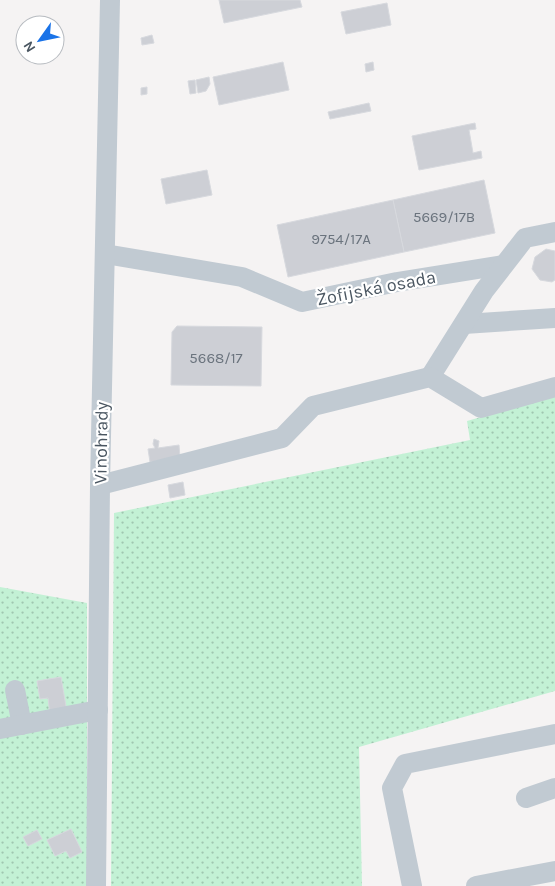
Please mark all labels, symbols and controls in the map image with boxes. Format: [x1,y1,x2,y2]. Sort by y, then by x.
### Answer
north arrow [15,15,65,65]
text: N [20,38,39,56]
house number: 5669/17B [413,208,475,226]
house number: 9754/17A [311,230,371,248]
street label: Žofijská osada [314,266,438,310]
house number: 5668/17 [189,349,243,367]
street label: Vinohrady [89,401,113,484]

